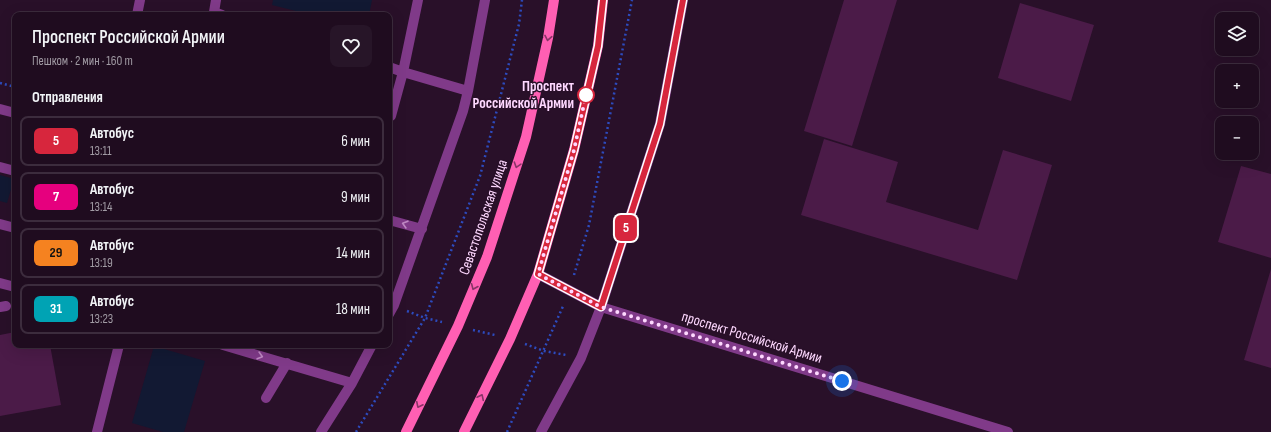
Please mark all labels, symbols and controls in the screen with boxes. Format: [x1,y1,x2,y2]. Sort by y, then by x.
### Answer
map controls [1215,12,1259,160]
button: layers [1215,12,1259,56]
button: heart [330,25,372,67]
text: Проспект Российской Армии [32,26,225,49]
one-way arrow [544,35,553,42]
text: Пешком · 2 мин · 160 m [32,53,133,69]
button: + [1215,64,1259,108]
place label: Проспект Российской Армии [472,77,575,113]
marker: Проспект Российской Армии [577,86,595,104]
text: Отправления [32,88,103,107]
button: − [1215,116,1259,160]
text: Автобус [90,124,134,143]
text: 5 [53,132,59,149]
text: 6 мин [341,132,370,151]
text: 13:11 [90,143,112,159]
street label: Севастопольская улица [455,157,512,277]
one-way arrow [513,161,522,168]
text: Автобус [90,180,134,199]
text: 7 [53,188,59,205]
text: 9 мин [341,188,370,207]
text: 13:14 [90,199,112,215]
line badge: 5 [613,215,639,241]
text: 5 [623,219,629,236]
one-way arrow [402,220,409,229]
text: Автобус [90,236,134,255]
text: 29 [50,244,62,261]
text: 14 мин [336,244,370,263]
text: 13:19 [90,255,113,271]
one-way arrow [471,284,479,291]
text: Автобус [90,292,134,311]
text: 31 [50,300,62,317]
text: 18 мин [336,300,370,319]
street label: проспект Российской Армии [679,307,824,368]
text: 13:23 [90,311,113,327]
one-way arrow [257,351,264,360]
your location [832,371,852,391]
one-way arrow [476,394,484,401]
one-way arrow [416,401,424,408]

